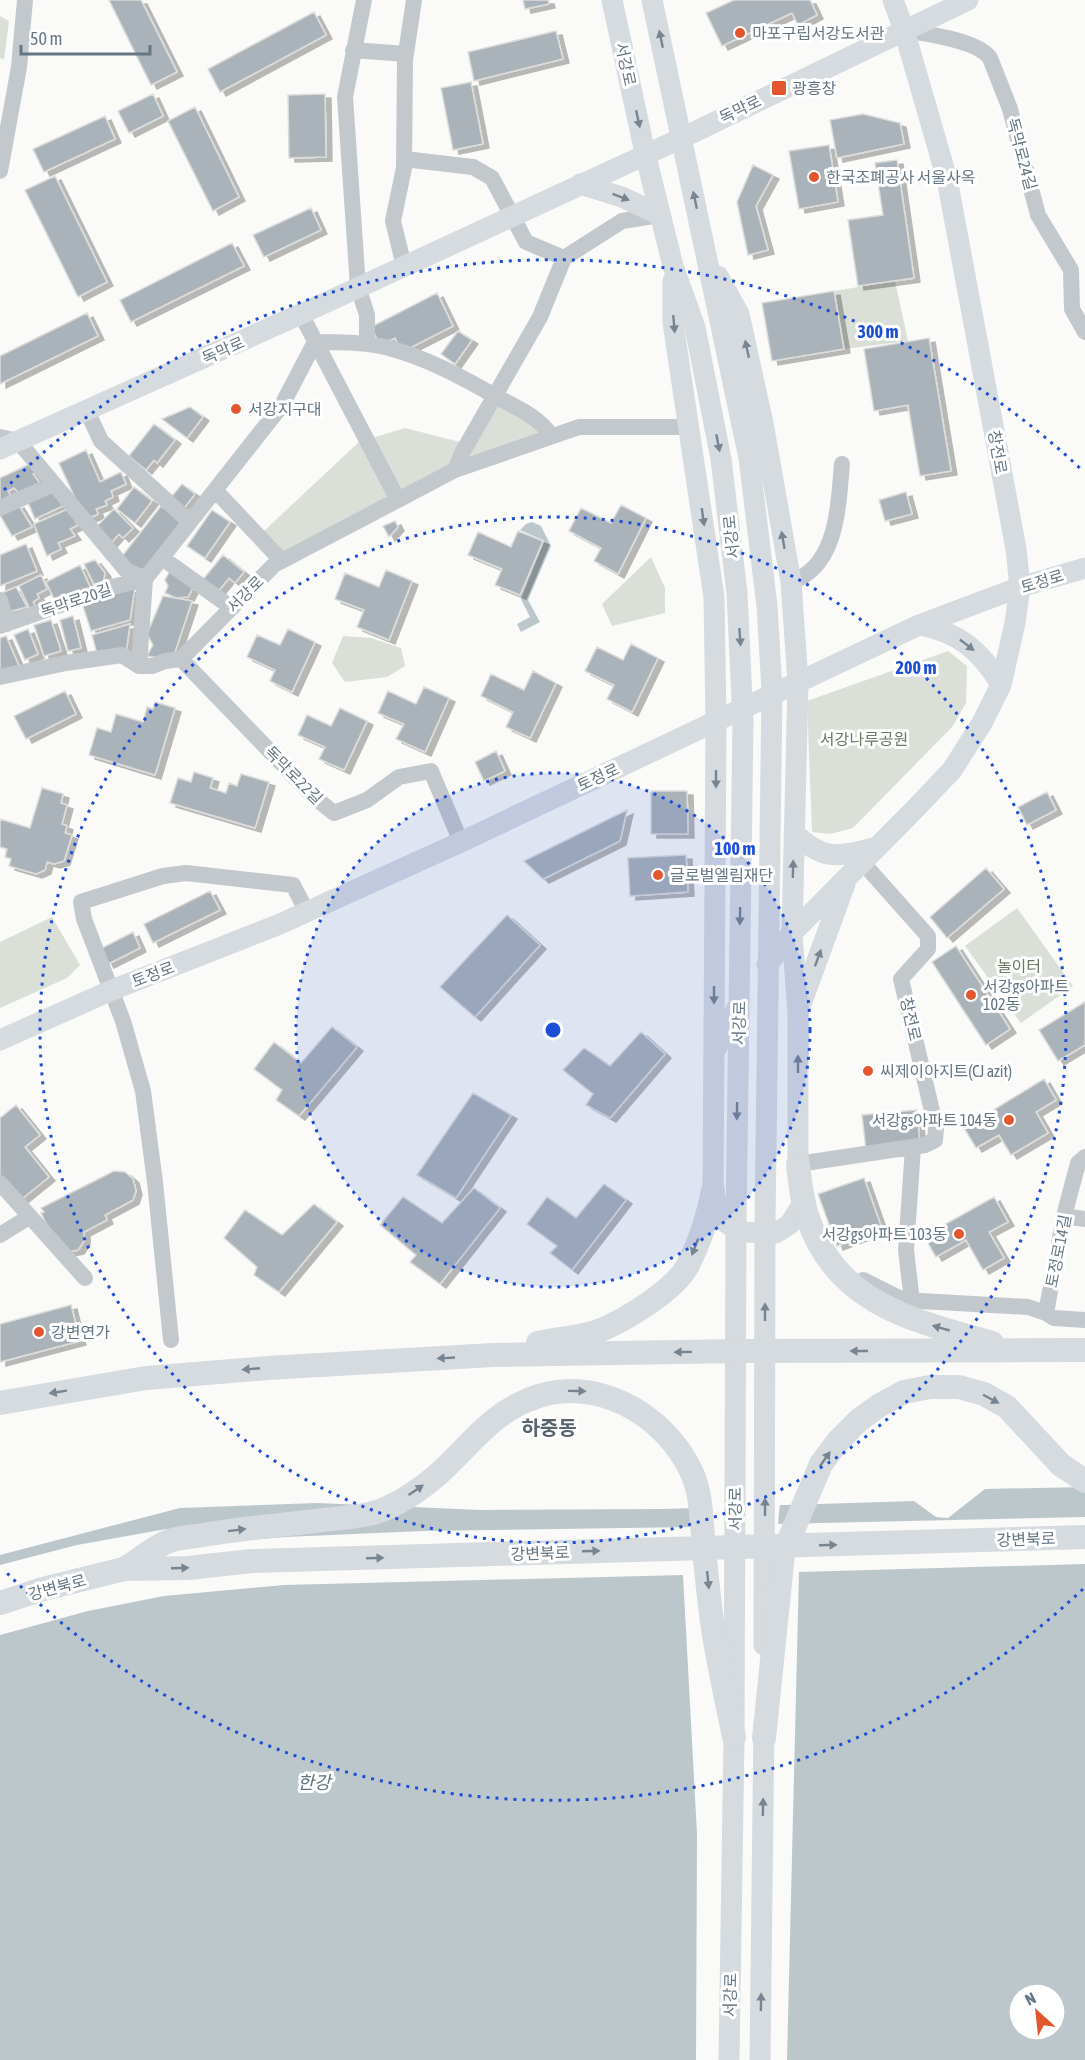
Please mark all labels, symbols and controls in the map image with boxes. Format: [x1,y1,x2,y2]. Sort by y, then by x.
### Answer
scale bar [21,18,150,56]
place label: 마포구립서강도서관 [752,24,885,42]
marker: 마포구립서강도서관 [733,26,747,40]
text: 50 m [30,28,62,49]
one-way arrow [655,30,665,49]
street label: 서강로 [613,41,639,88]
marker: 광흥창 [770,79,788,97]
place label: 광흥창 [792,79,836,97]
street label: 독막로 [716,91,764,127]
one-way arrow [634,109,643,128]
street label: 독막로24길 [1004,116,1040,192]
place label: 한국조폐공사 서울사옥 [826,168,975,186]
marker: 한국조폐공사 서울사옥 [807,170,821,184]
one-way arrow [690,190,699,209]
one-way arrow [612,193,630,202]
one-way arrow [669,315,679,334]
text: 300 m [858,321,898,342]
street label: 독막로 [199,333,247,367]
one-way arrow [741,339,751,358]
place label: 서강지구대 [248,400,322,418]
marker: 서강지구대 [229,402,243,416]
street label: 창전로 [985,429,1011,476]
one-way arrow [714,434,723,453]
one-way arrow [698,508,707,527]
street label: 서강로 [720,514,742,560]
one-way arrow [778,531,787,550]
street label: 토정로 [1018,566,1066,596]
street label: 서강로 [223,572,267,616]
street label: 독막로20길 [38,579,114,621]
one-way arrow [735,627,745,646]
one-way arrow [959,639,975,652]
text: 200 m [896,657,936,678]
park label: 서강나루공원 [820,730,908,748]
street label: 독막로22길 [262,743,326,807]
street label: 토정로 [574,759,622,794]
one-way arrow [711,770,721,789]
text: 100 m [715,838,755,859]
one-way arrow [788,860,798,879]
place label: 글로벌엘림재단 [670,866,773,884]
marker: 글로벌엘림재단 [651,868,665,882]
one-way arrow [736,906,745,925]
one-way arrow [813,949,823,967]
park label: 놀이터 [997,957,1041,975]
street label: 토정로 [129,958,177,990]
place label: 서강gs아파트 102동 [983,977,1069,1013]
one-way arrow [710,986,719,1005]
marker: 서강gs아파트 102동 [964,988,978,1002]
street label: 창전로 [897,995,925,1043]
street label: 서강로 [730,1000,748,1045]
centre of rings [543,1020,563,1040]
one-way arrow [793,1054,803,1073]
place label: 씨제이아지트(CJ azit) [880,1062,1012,1081]
marker: 씨제이아지트(CJ azit) [861,1064,875,1078]
one-way arrow [732,1101,742,1120]
place label: 서강gs아파트 104동 [871,1111,997,1130]
marker: 서강gs아파트 104동 [1002,1113,1016,1127]
street label: 토정로14길 [1042,1213,1074,1289]
place label: 서강gs아파트 103동 [821,1225,947,1244]
marker: 서강gs아파트 103동 [952,1227,966,1241]
one-way arrow [690,1238,700,1256]
one-way arrow [760,1302,770,1321]
place label: 강변연가 [51,1323,110,1341]
one-way arrow [932,1323,950,1332]
marker: 강변연가 [32,1325,46,1339]
one-way arrow [849,1346,868,1356]
one-way arrow [673,1347,692,1356]
one-way arrow [437,1353,456,1362]
one-way arrow [242,1364,261,1374]
one-way arrow [567,1386,586,1396]
one-way arrow [48,1388,67,1397]
one-way arrow [983,1394,1000,1404]
district label: 하중동 [521,1416,577,1439]
one-way arrow [819,1452,831,1468]
one-way arrow [408,1485,424,1496]
street label: 서강로 [726,1487,744,1531]
one-way arrow [760,1497,770,1516]
one-way arrow [227,1525,246,1535]
street label: 강변북로 [996,1529,1056,1549]
one-way arrow [818,1540,837,1549]
street label: 강변북로 [510,1543,570,1563]
one-way arrow [581,1547,600,1556]
one-way arrow [365,1553,384,1562]
one-way arrow [171,1563,190,1573]
street label: 강변북로 [26,1571,88,1603]
one-way arrow [703,1571,712,1590]
water label: 한강 [297,1772,333,1793]
one-way arrow [758,1797,768,1816]
street label: 서강로 [721,1972,739,2017]
north arrow [1007,1982,1067,2042]
text: N [1022,1988,1038,2009]
one-way arrow [756,1992,765,2011]

